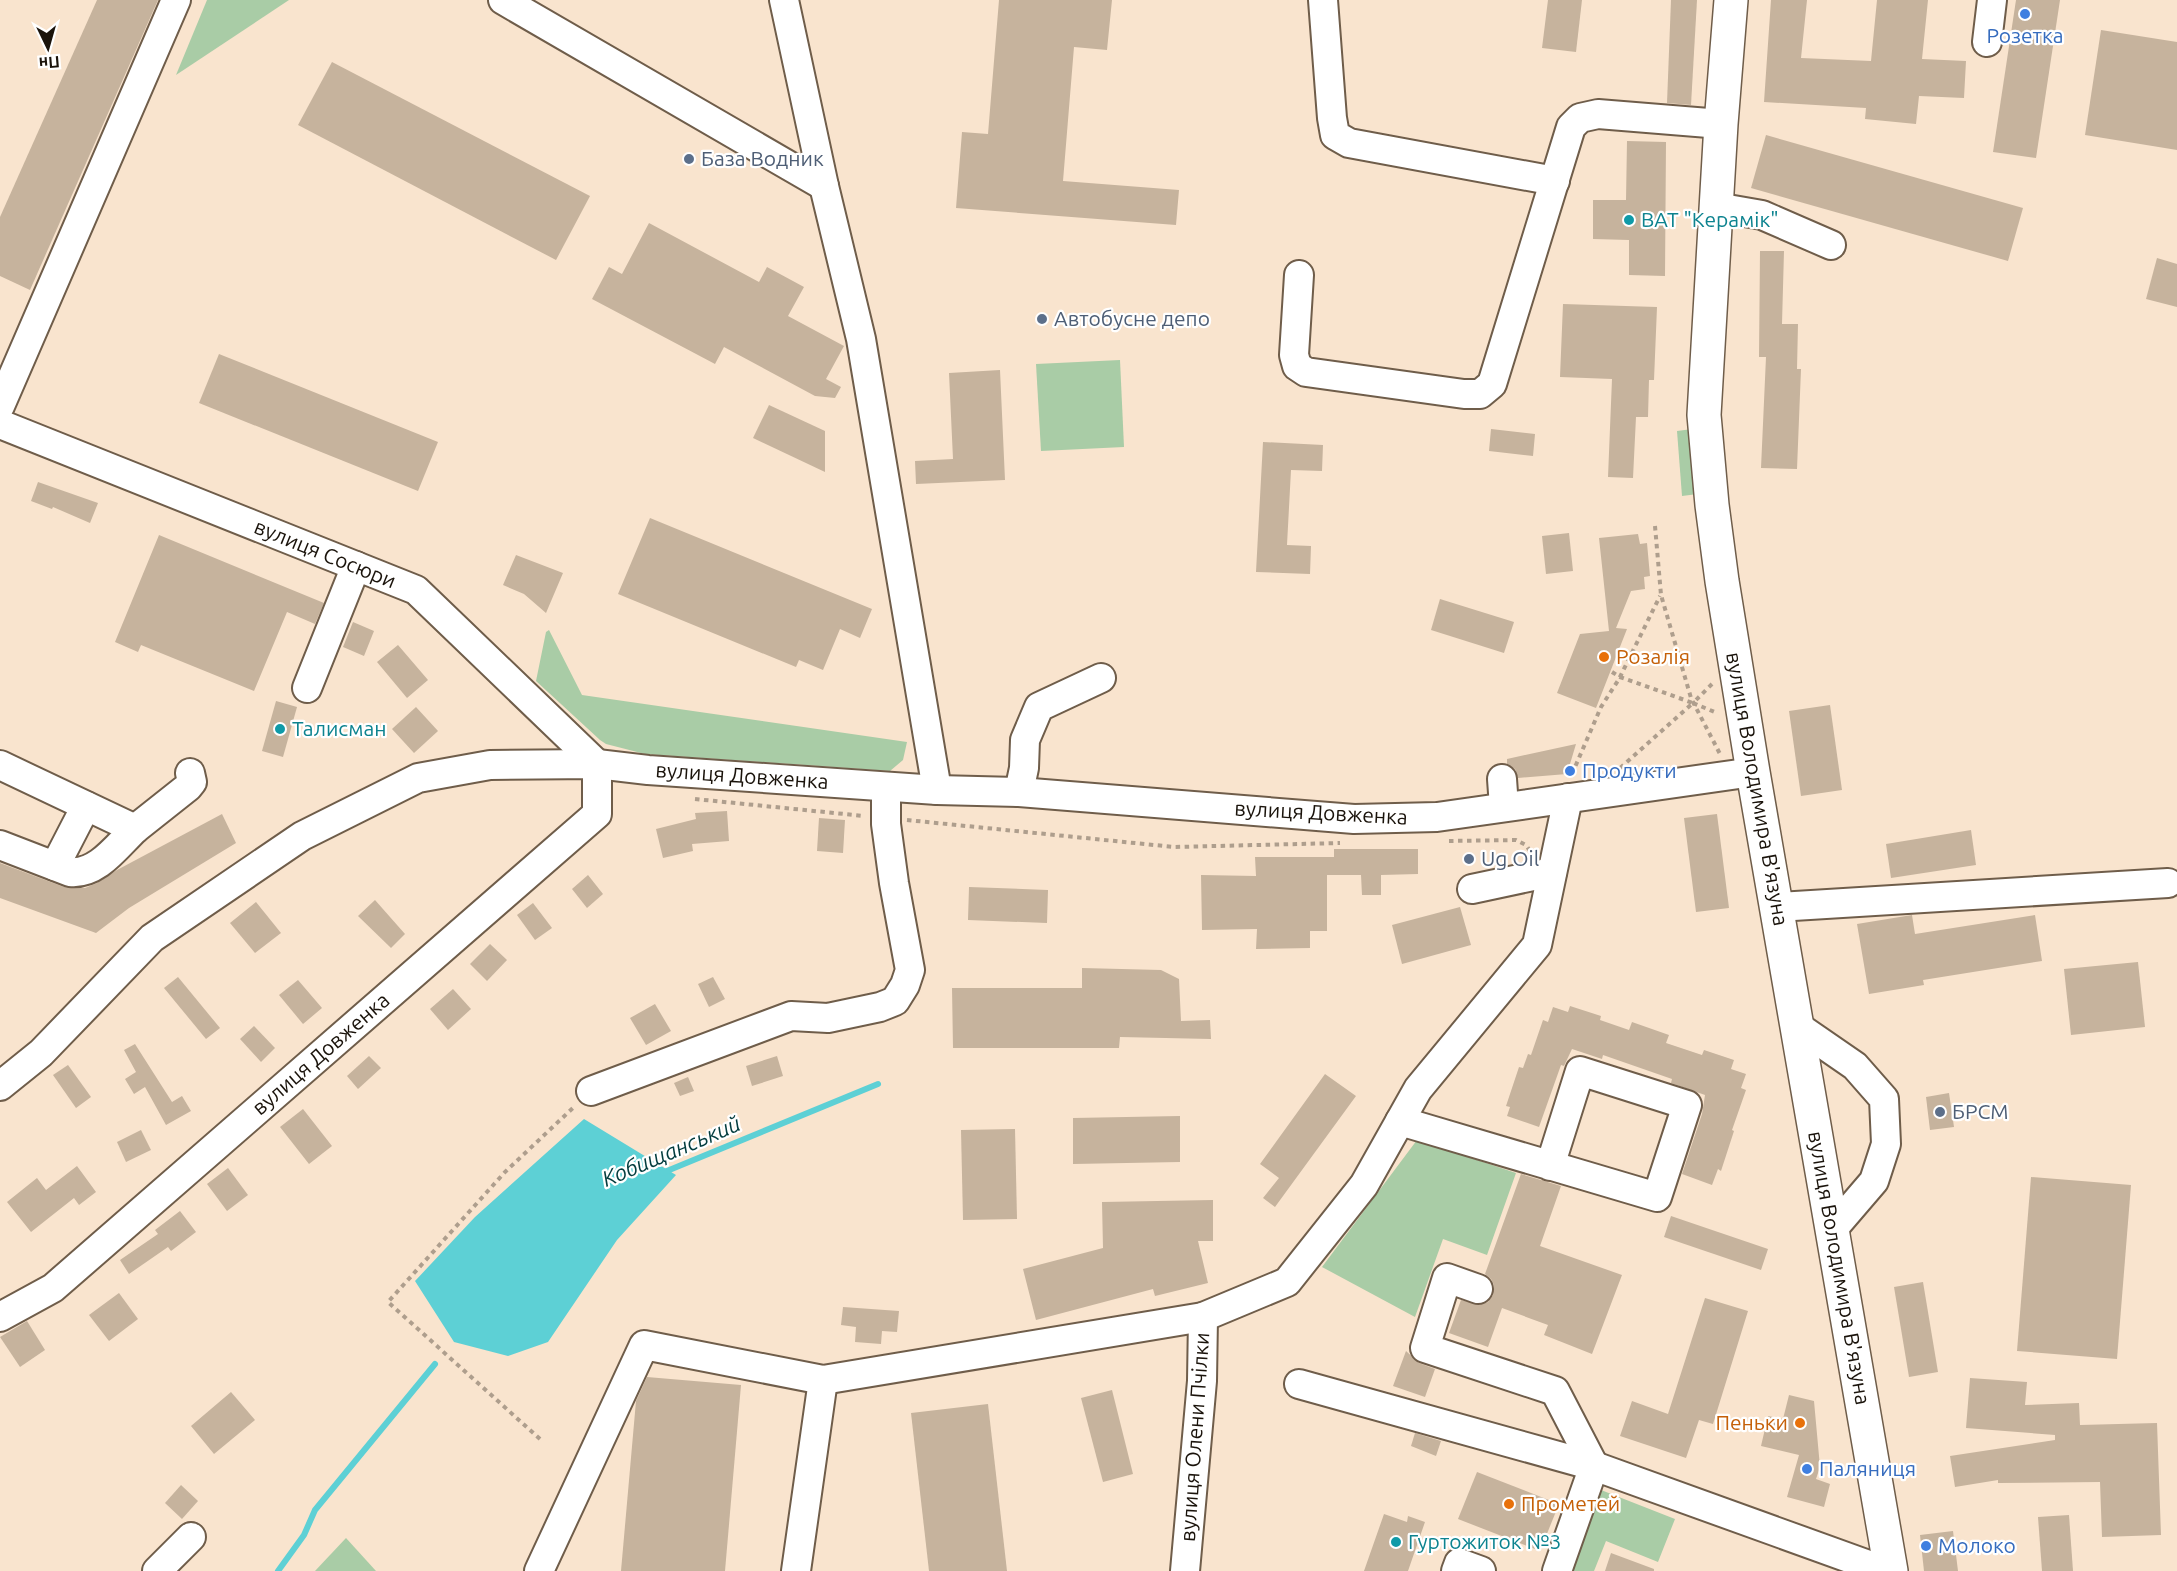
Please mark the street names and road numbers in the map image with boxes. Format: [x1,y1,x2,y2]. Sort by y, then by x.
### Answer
street label: вулиця Сосюри [251,514,400,592]
street label: вулиця Володимира В'язуна [1722,650,1794,928]
street label: вулиця Довженка [655,757,829,793]
street label: вулиця Довженка [1234,795,1408,829]
street label: вулиця Довженка [247,987,394,1119]
street label: вулиця Володимира В'язуна [1804,1129,1876,1407]
street label: вулиця Олени Пчілки [1175,1331,1213,1542]

